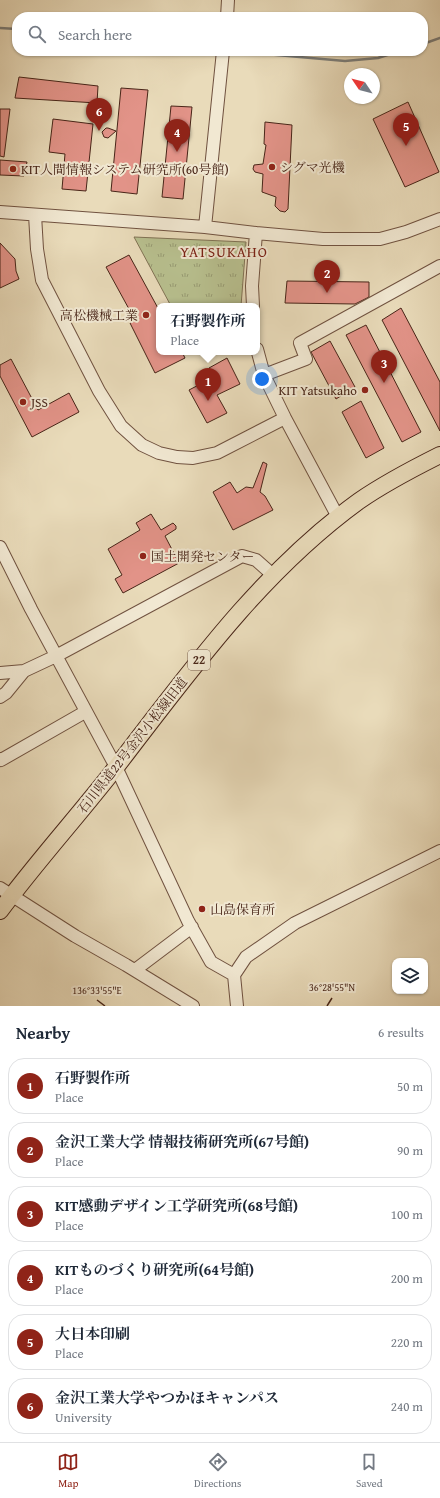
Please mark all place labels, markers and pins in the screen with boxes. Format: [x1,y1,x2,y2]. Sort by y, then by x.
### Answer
pin: 6 [86,98,112,131]
pin: 5 [393,113,419,146]
pin: 4 [164,119,190,152]
place label: シグマ光機 [280,158,345,177]
place label: KIT人間情報システム研究所(60号館) [21,160,229,179]
marker: シグマ光機 [267,162,277,172]
marker: KIT人間情報システム研究所(60号館) [8,164,18,174]
pin: 2 [314,260,340,293]
place label: 高松機械工業 [60,306,138,325]
marker: 高松機械工業 [141,310,151,320]
pin: 3 [371,350,397,383]
pin: 1 [195,368,221,401]
place label: KIT Yatsukaho [279,381,357,400]
marker: KIT Yatsukaho [360,385,370,395]
place label: JSS [29,393,48,412]
marker: JSS [18,397,28,407]
place label: 国土開発センター [151,547,254,566]
marker: 国土開発センター [138,551,148,561]
place label: 山島保育所 [210,900,275,919]
marker: 山島保育所 [197,904,207,914]

